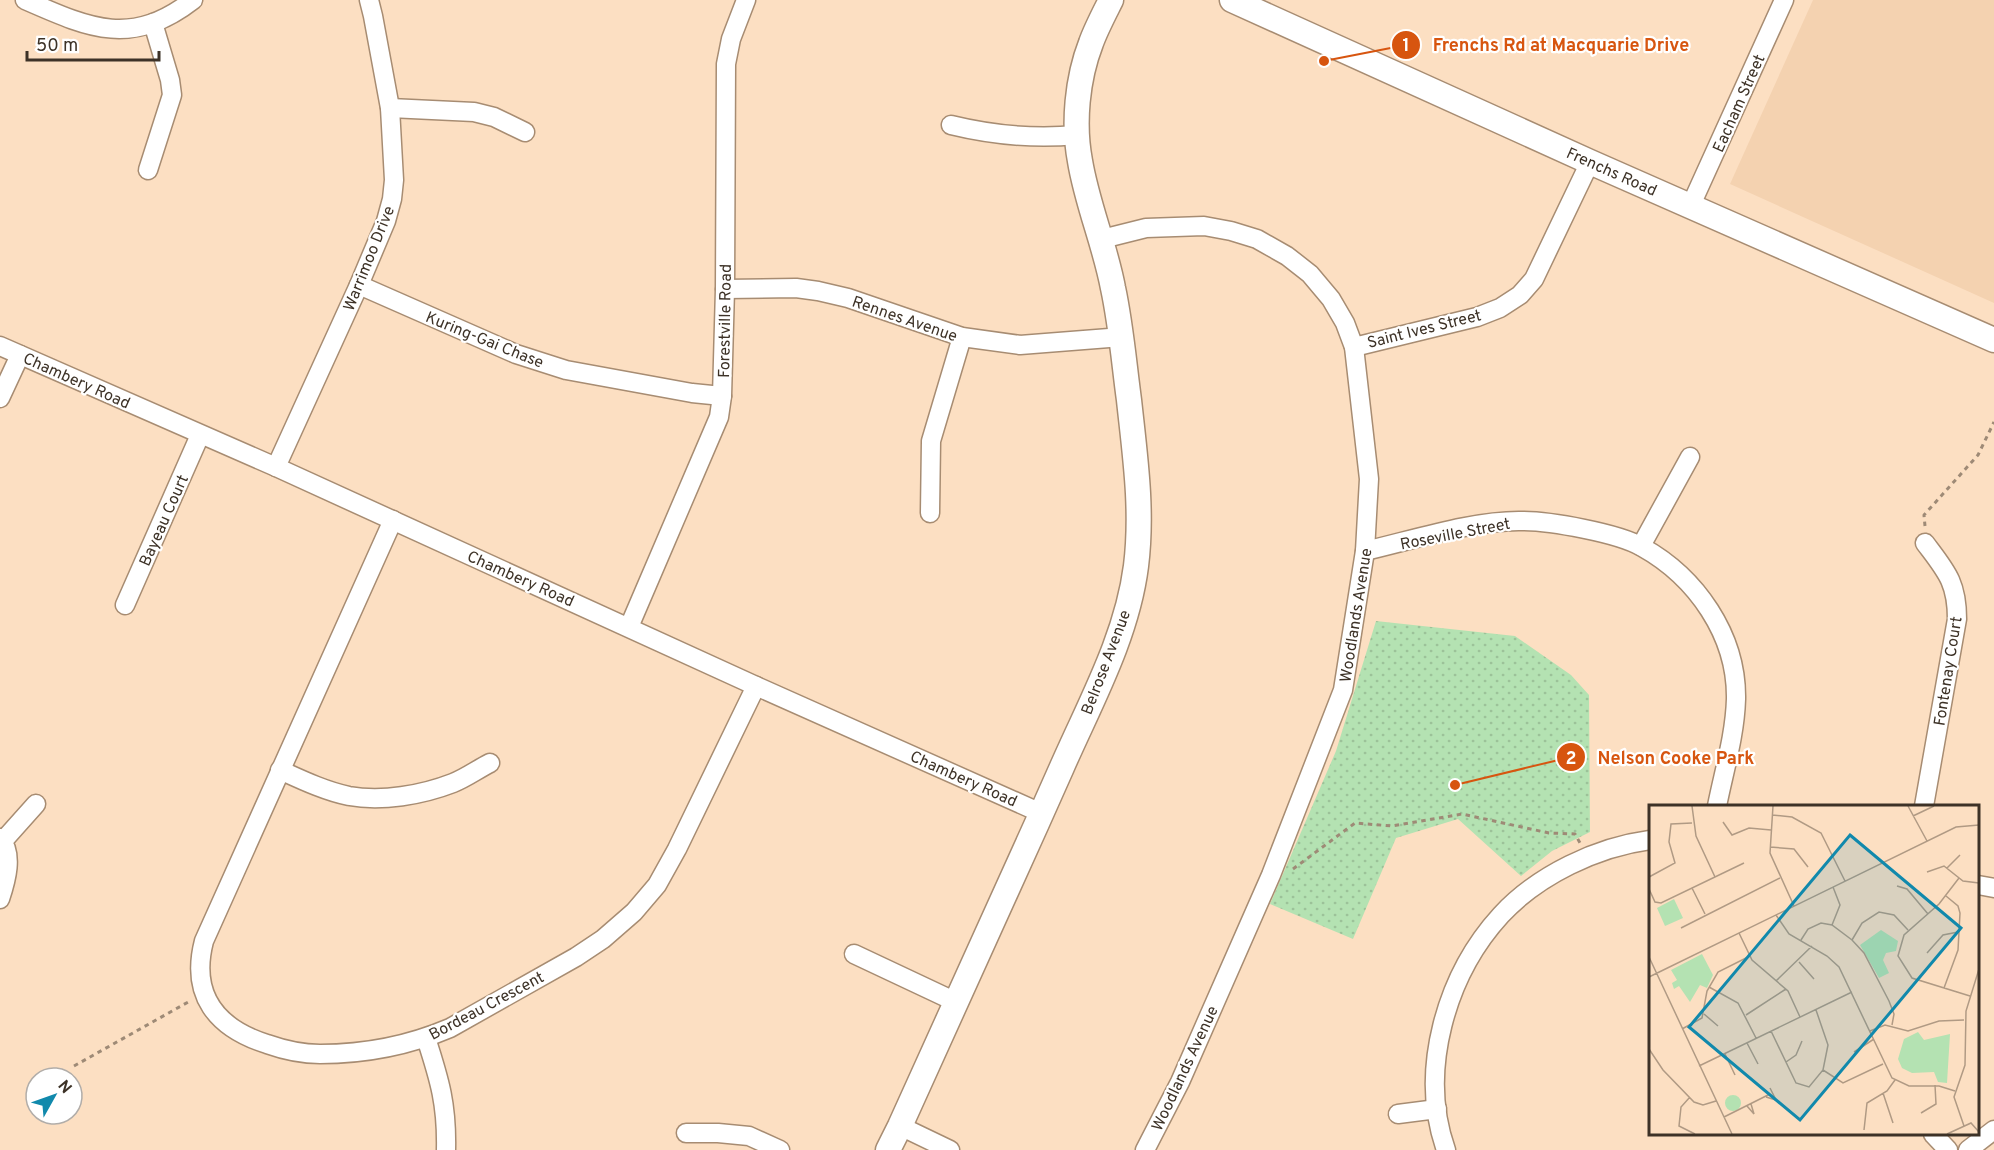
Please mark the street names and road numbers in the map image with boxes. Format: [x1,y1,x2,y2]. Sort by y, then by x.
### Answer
street label: Eacham Street [1709,52,1770,156]
street label: Frenchs Road [1563,144,1660,202]
street label: Warrimoo Drive [340,203,400,314]
street label: Forestville Road [715,264,737,378]
street label: Rennes Avenue [849,293,960,347]
street label: Saint Ives Street [1365,306,1484,354]
street label: Kuring-Gai Chase [422,308,546,374]
street label: Chambery Road [19,349,133,414]
street label: Bayeau Court [136,472,194,570]
street label: Roseville Street [1399,514,1512,555]
street label: Chambery Road [463,547,577,612]
street label: Woodlands Avenue [1336,547,1377,684]
street label: Belrose Avenue [1078,608,1136,718]
street label: Fontenay Court [1930,615,1968,728]
street label: Chambery Road [906,747,1020,812]
street label: Bordeau Crescent [426,968,548,1046]
street label: Woodlands Avenue [1148,1003,1224,1135]

